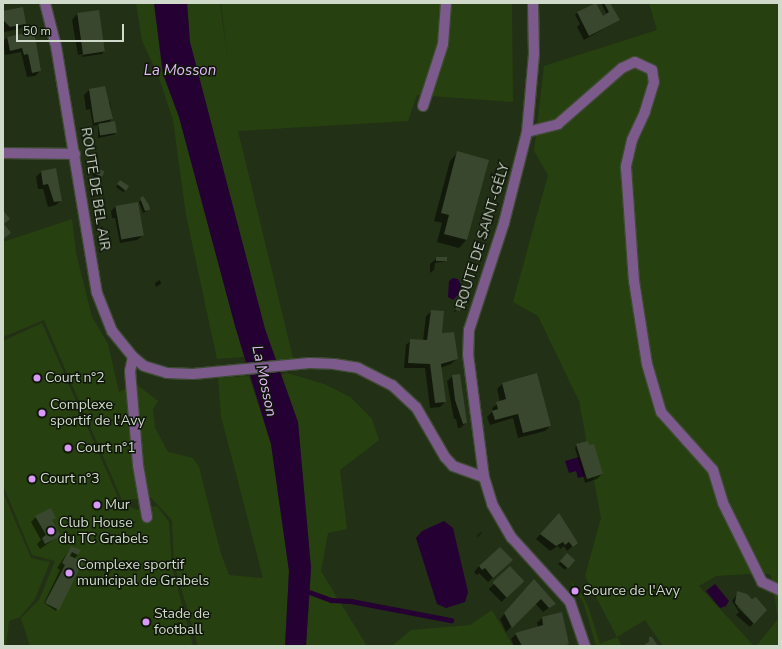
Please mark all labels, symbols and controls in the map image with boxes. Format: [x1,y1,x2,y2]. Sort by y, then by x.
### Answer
scale bar [18,16,126,42]
text: 50 m [23,23,51,39]
water label: La Mosson [144,62,216,80]
street label: ROUTE DE BEL AIR [77,126,113,252]
street label: ROUTE DE SAINT-GÉLY [453,161,513,311]
water label: La Mosson [248,344,280,418]
place label: Court n°2 [45,370,105,386]
marker: Court n°2 [32,373,42,383]
place label: Complexe sportif de l'Avy [50,397,145,430]
marker: Complexe sportif de l'Avy [37,408,47,418]
place label: Court n°1 [76,440,136,456]
marker: Court n°1 [63,443,73,453]
place label: Court n°3 [40,471,100,487]
marker: Court n°3 [27,474,37,484]
place label: Mur [105,497,130,513]
marker: Mur [92,500,102,510]
place label: Club House du TC Grabels [59,515,148,548]
marker: Club House du TC Grabels [46,526,56,536]
place label: Complexe sportif municipal de Grabels [77,557,209,590]
marker: Complexe sportif municipal de Grabels [64,568,74,578]
place label: Source de l'Avy [583,583,680,599]
marker: Source de l'Avy [570,586,580,596]
place label: Stade de football [154,606,210,638]
marker: Stade de football [141,617,151,627]

